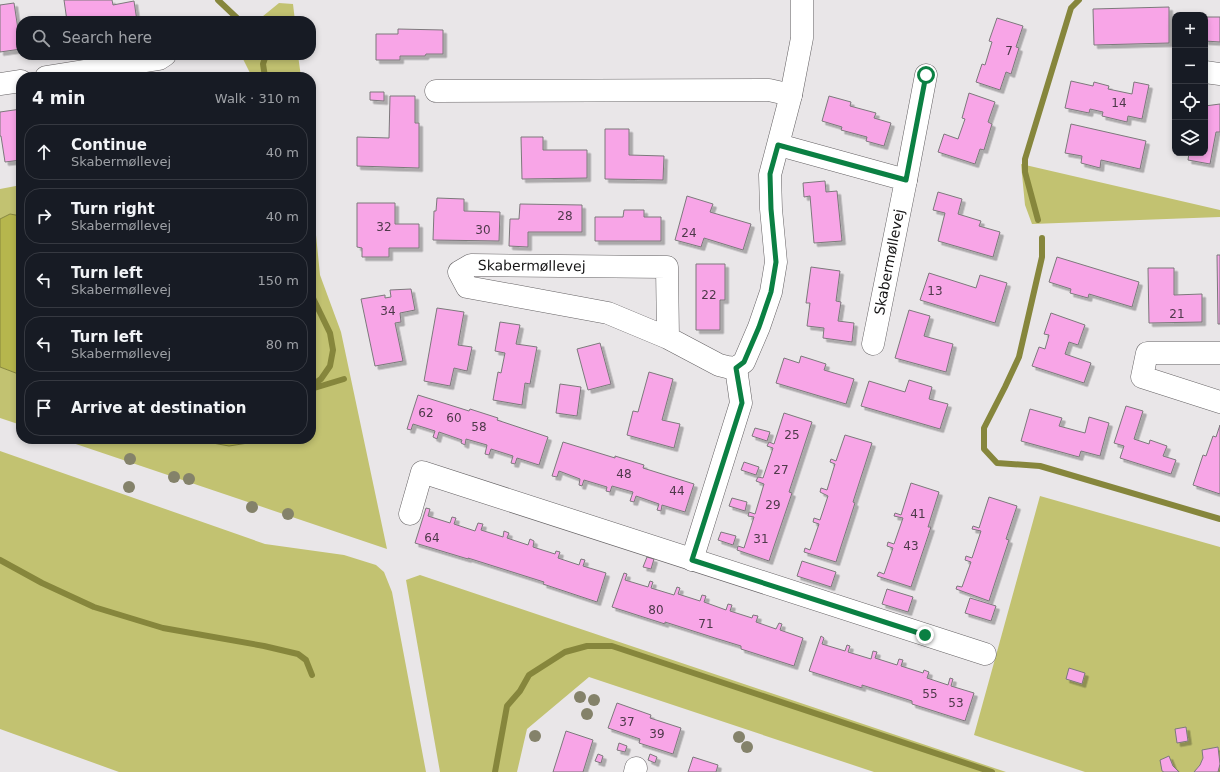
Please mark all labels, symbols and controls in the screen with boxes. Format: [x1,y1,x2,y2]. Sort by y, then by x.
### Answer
map controls [1172,12,1208,156]
button: + [1172,12,1208,48]
search box [16,16,316,60]
icon: search [30,27,52,49]
text: Search here [62,29,152,47]
house number: 7 [1005,44,1013,58]
button: − [1172,48,1208,84]
route start [917,66,935,84]
button: locate [1172,84,1208,120]
text: 4 min [32,88,85,108]
text: Walk · 310 m [215,91,300,106]
house number: 14 [1111,96,1127,110]
button: layers [1172,120,1208,156]
text: Continue [71,136,147,154]
icon: ahead [33,141,55,163]
text: 40 m [266,145,299,160]
text: Skabermøllevej [71,154,171,169]
text: Turn right [71,200,155,218]
icon: right [33,205,55,227]
street label: Skabermøllevej [871,208,907,316]
text: 40 m [266,209,299,224]
house number: 28 [557,209,573,223]
text: Skabermøllevej [71,218,171,233]
house number: 32 [376,220,392,234]
house number: 30 [475,223,491,237]
house number: 24 [681,226,697,240]
street label: Skabermøllevej [478,257,586,274]
text: Turn left [71,264,143,282]
icon: left [33,269,55,291]
text: 150 m [257,273,299,288]
text: Skabermøllevej [71,282,171,297]
house number: 13 [927,284,943,298]
house number: 22 [701,288,717,302]
house number: 34 [380,304,396,318]
house number: 21 [1169,307,1185,321]
text: Turn left [71,328,143,346]
icon: left [33,333,55,355]
text: 80 m [266,337,299,352]
text: Skabermøllevej [71,346,171,361]
icon: arrive [33,397,55,419]
text: Arrive at destination [71,399,246,417]
house number: 62 [418,406,434,420]
house number: 60 [446,411,462,425]
house number: 58 [471,420,487,434]
house number: 25 [784,428,800,442]
house number: 27 [773,463,789,477]
house number: 48 [616,467,632,481]
house number: 44 [669,484,685,498]
house number: 29 [765,498,781,512]
house number: 41 [910,507,926,521]
house number: 64 [424,531,440,545]
house number: 31 [753,532,769,546]
house number: 43 [903,539,919,553]
house number: 80 [648,603,664,617]
house number: 71 [698,617,714,631]
route end [916,626,934,644]
house number: 55 [922,687,938,701]
house number: 53 [948,696,964,710]
house number: 37 [619,715,635,729]
house number: 39 [649,727,665,741]

